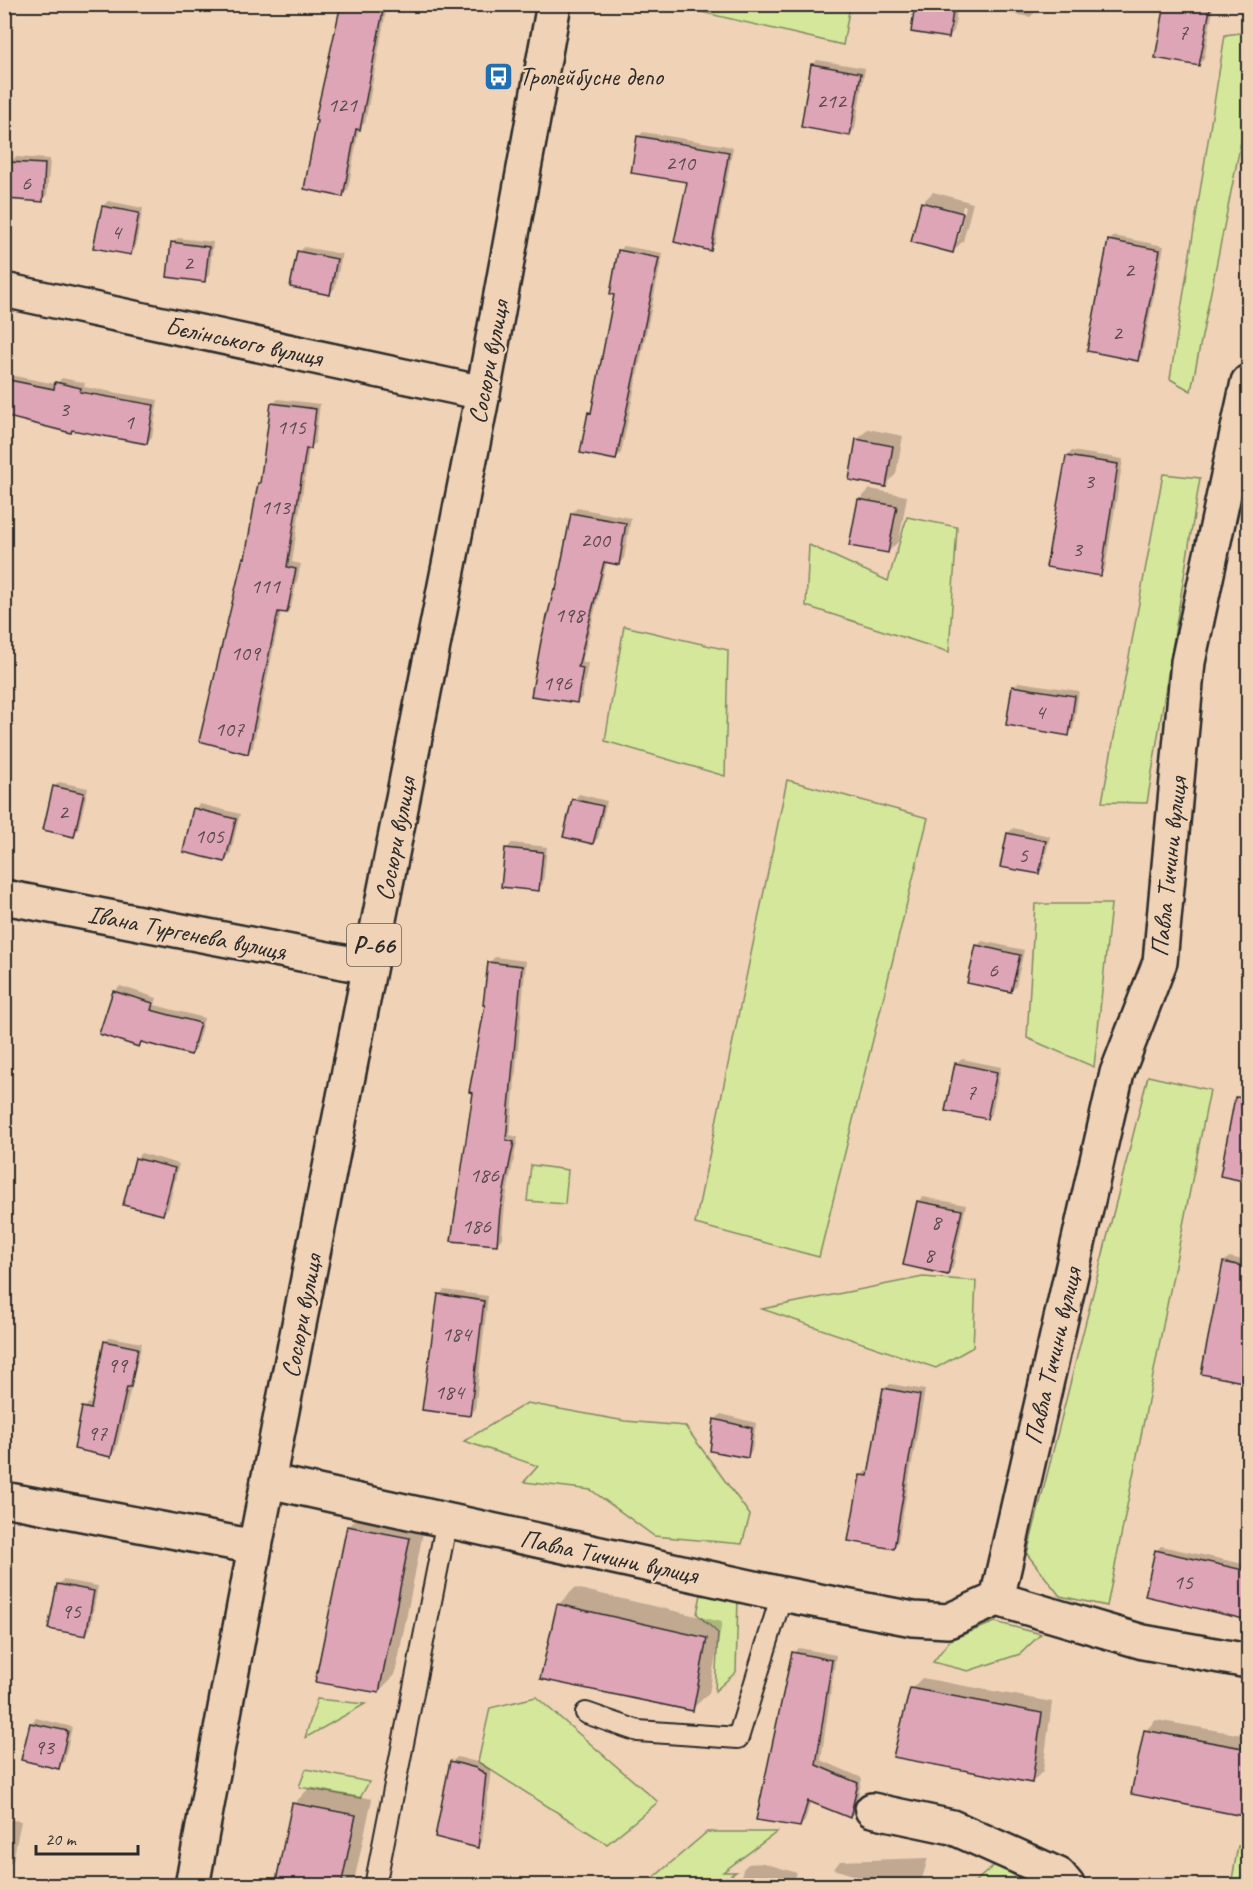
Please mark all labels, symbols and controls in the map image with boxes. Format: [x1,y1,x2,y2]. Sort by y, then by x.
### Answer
house number: 7 [1178,18,1189,46]
bus stop icon: Тролейбусне депо [482,60,514,92]
place label: Тролейбусне депо [519,60,665,93]
house number: 212 [816,87,848,115]
house number: 121 [327,91,358,119]
house number: 210 [665,149,697,177]
house number: 6 [21,169,32,197]
house number: 4 [111,218,123,246]
house number: 2 [183,249,195,277]
house number: 2 [1124,256,1136,284]
street label: Сосюри вулиця [460,296,517,427]
street label: Бєлінського вулиця [163,309,327,375]
house number: 2 [1112,319,1124,347]
house number: 3 [59,395,71,423]
house number: 1 [124,408,135,436]
house number: 115 [276,413,307,441]
house number: 3 [1084,467,1096,495]
house number: 113 [260,493,292,521]
house number: 200 [580,526,612,554]
house number: 3 [1072,535,1084,563]
house number: 111 [250,572,281,600]
house number: 198 [554,601,586,629]
house number: 109 [230,639,262,667]
house number: 196 [542,669,573,697]
house number: 4 [1035,698,1047,726]
house number: 107 [214,715,245,743]
street label: Сосюри вулиця [367,773,424,904]
street label: Павла Тичини вулиця [1143,774,1195,958]
house number: 2 [58,798,70,826]
house number: 105 [194,822,225,850]
house number: 5 [1018,841,1029,869]
street label: Івана Тургенєва вулиця [85,897,290,968]
road number: Р-66 [347,924,401,966]
house number: 6 [988,956,999,984]
house number: 7 [966,1078,977,1106]
house number: 186 [469,1161,500,1189]
house number: 8 [931,1208,943,1236]
house number: 186 [461,1212,492,1240]
house number: 8 [924,1241,936,1269]
street label: Сосюри вулиця [273,1250,330,1381]
street label: Павла Тичини вулиця [1016,1263,1089,1448]
house number: 184 [441,1320,473,1348]
house number: 99 [107,1351,129,1379]
house number: 184 [434,1378,466,1406]
house number: 97 [87,1419,108,1447]
street label: Павла Тичини вулиця [517,1522,702,1592]
house number: 15 [1173,1568,1194,1596]
house number: 95 [61,1597,82,1625]
house number: 93 [34,1733,56,1761]
scale bar [36,1818,138,1856]
text: 20 m [45,1828,78,1850]

